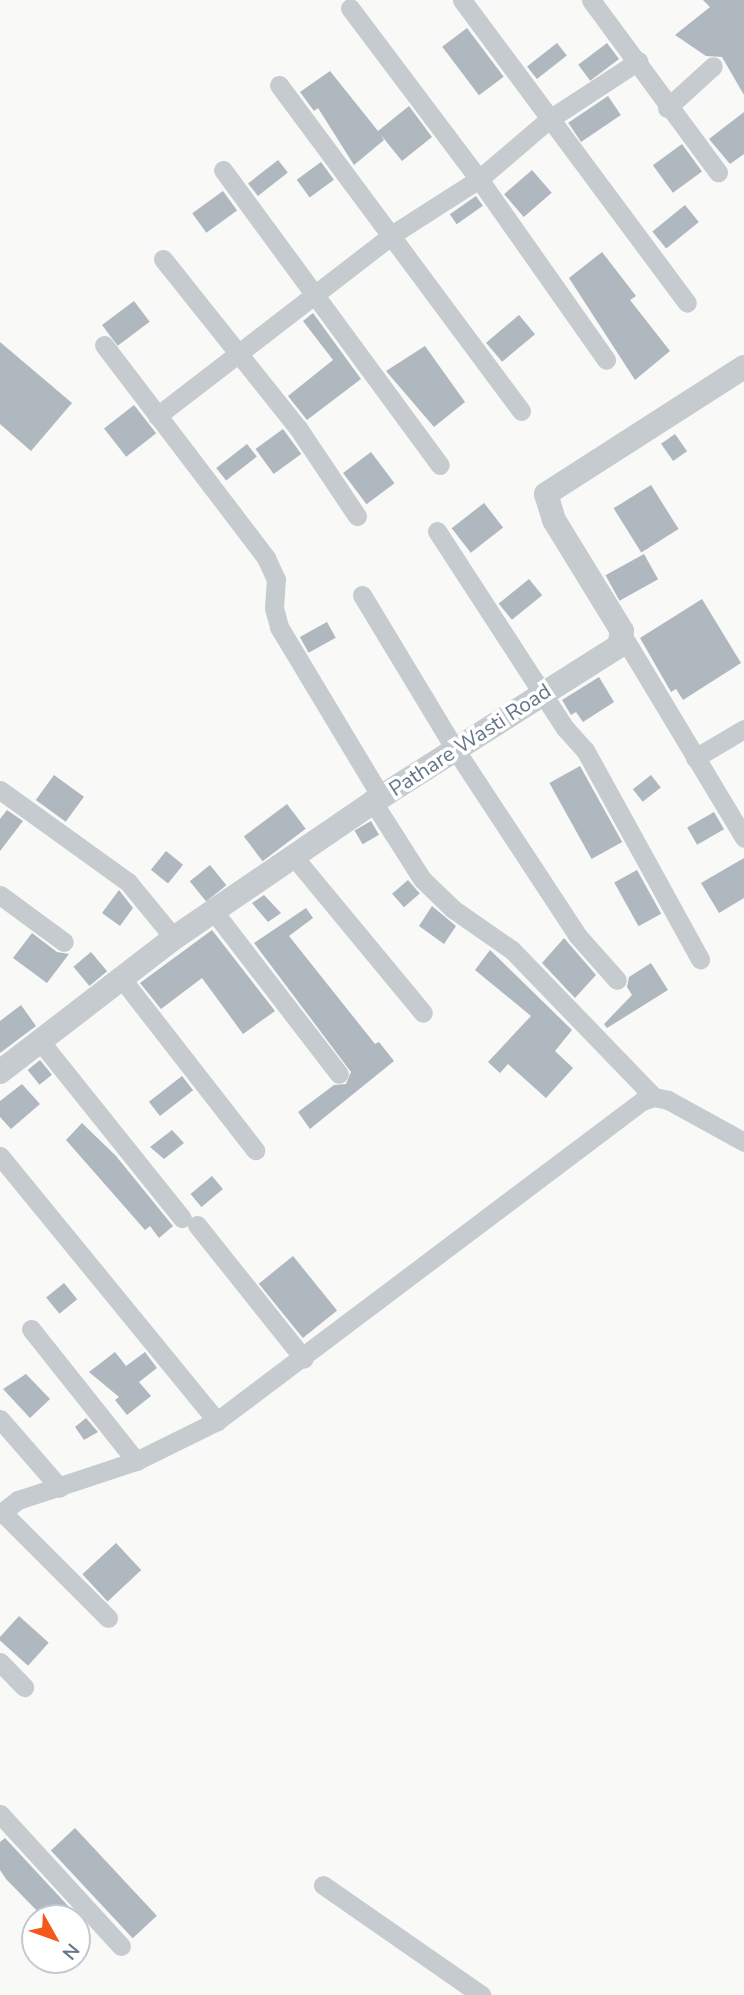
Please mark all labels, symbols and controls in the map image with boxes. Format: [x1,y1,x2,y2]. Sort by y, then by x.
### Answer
street label: Pathare Wasti Road [384,678,556,802]
north arrow [21,1904,91,1974]
text: N [56,1937,85,1965]

